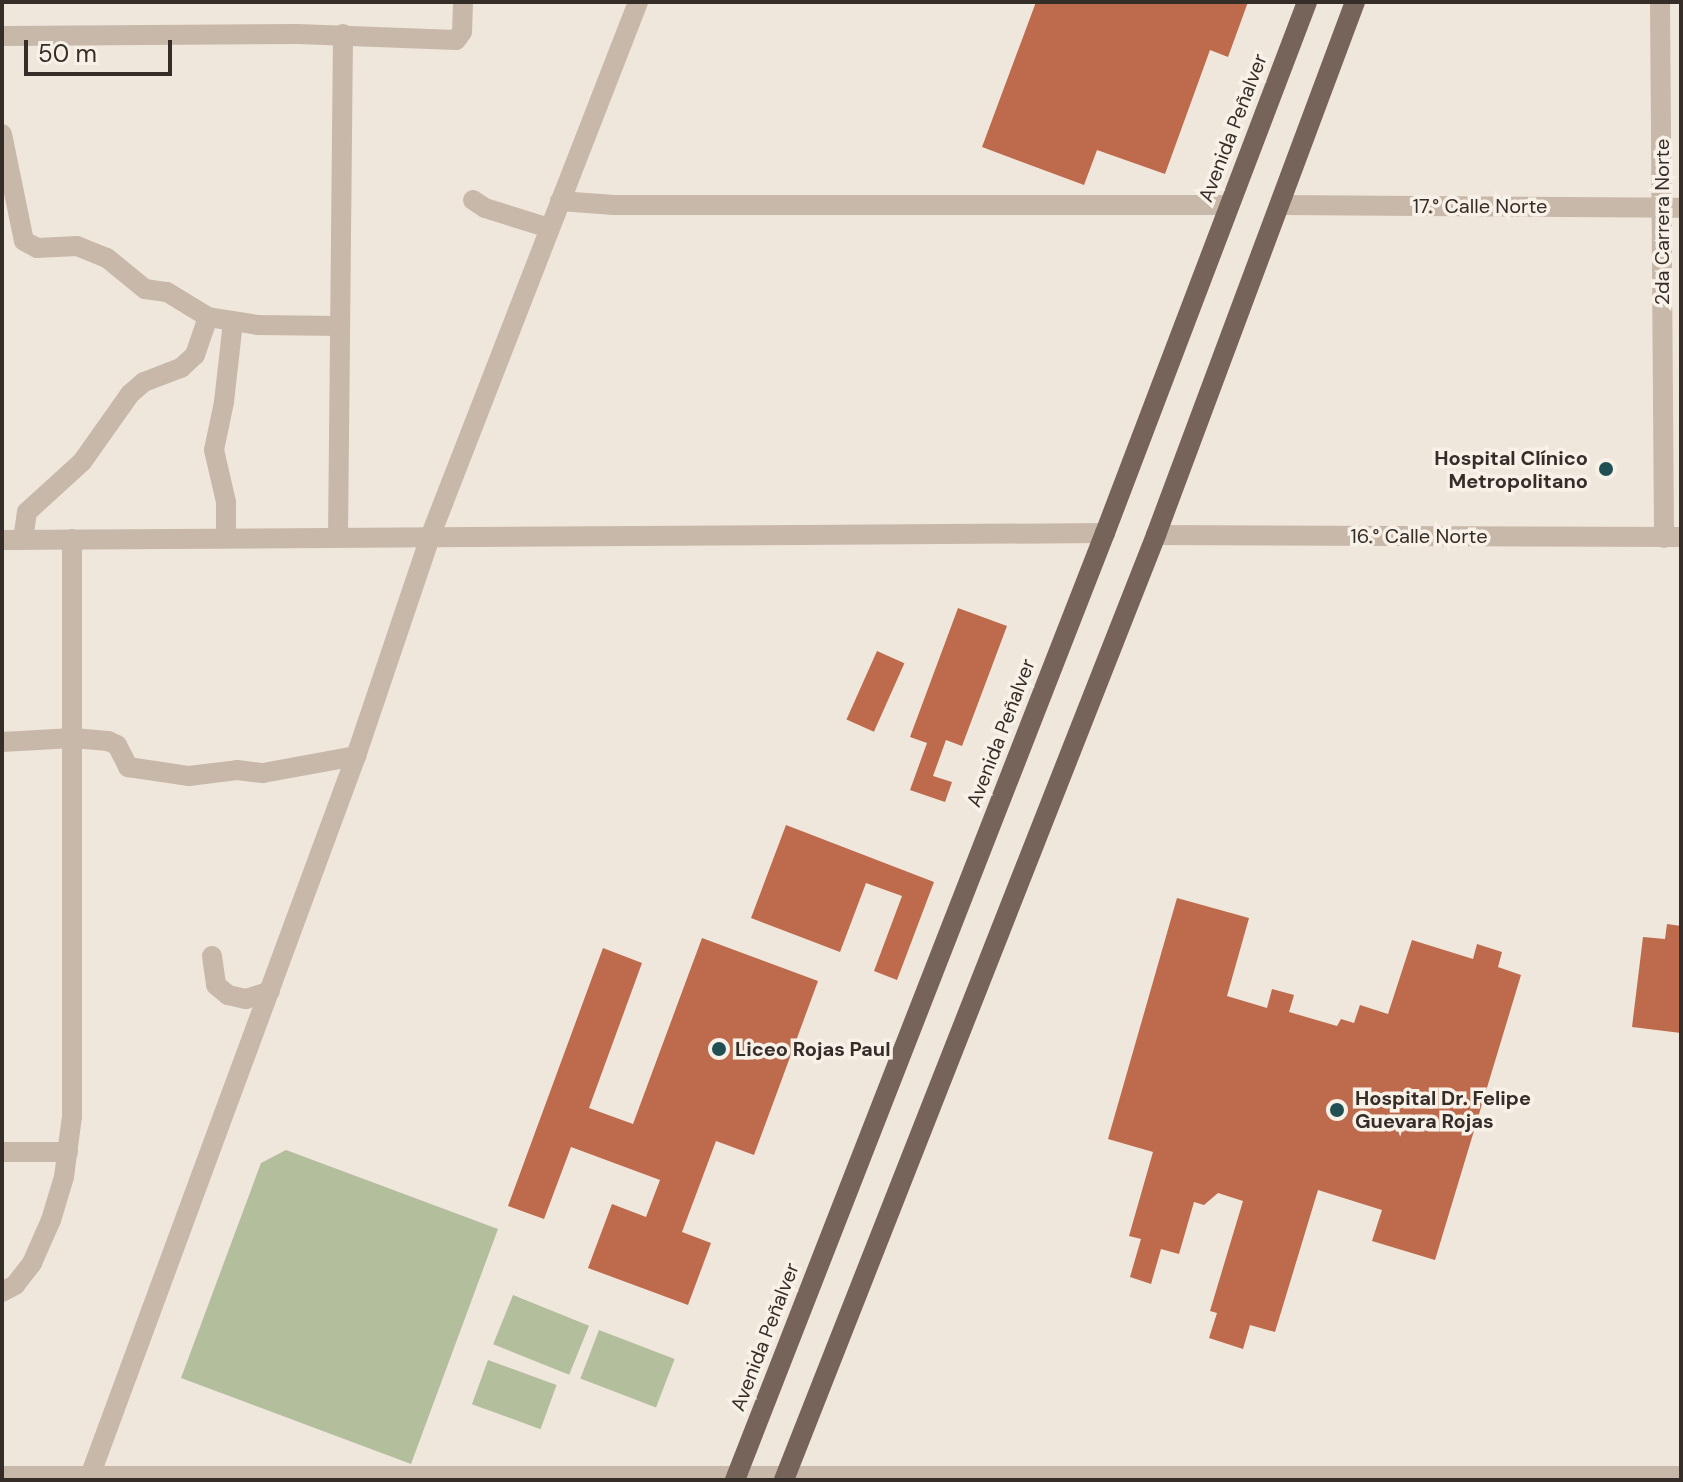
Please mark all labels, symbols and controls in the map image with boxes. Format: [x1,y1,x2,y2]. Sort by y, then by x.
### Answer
scale bar [28,24,176,74]
text: 50 m [38,38,97,69]
street label: Avenida Peñalver [1194,51,1272,205]
street label: 2da Carrera Norte [1650,139,1674,305]
street label: 17.° Calle Norte [1413,194,1547,218]
place label: Hospital Clínico Metropolitano [1434,446,1588,493]
marker: Hospital Clínico Metropolitano [1595,458,1617,480]
street label: 16.° Calle Norte [1351,524,1487,548]
street label: Avenida Peñalver [962,656,1040,810]
place label: Liceo Rojas Paul [735,1037,890,1061]
marker: Liceo Rojas Paul [710,1040,728,1058]
place label: Hospital Dr. Felipe Guevara Rojas [1355,1086,1531,1133]
marker: Hospital Dr. Felipe Guevara Rojas [1326,1099,1348,1121]
street label: Avenida Peñalver [726,1260,804,1414]

